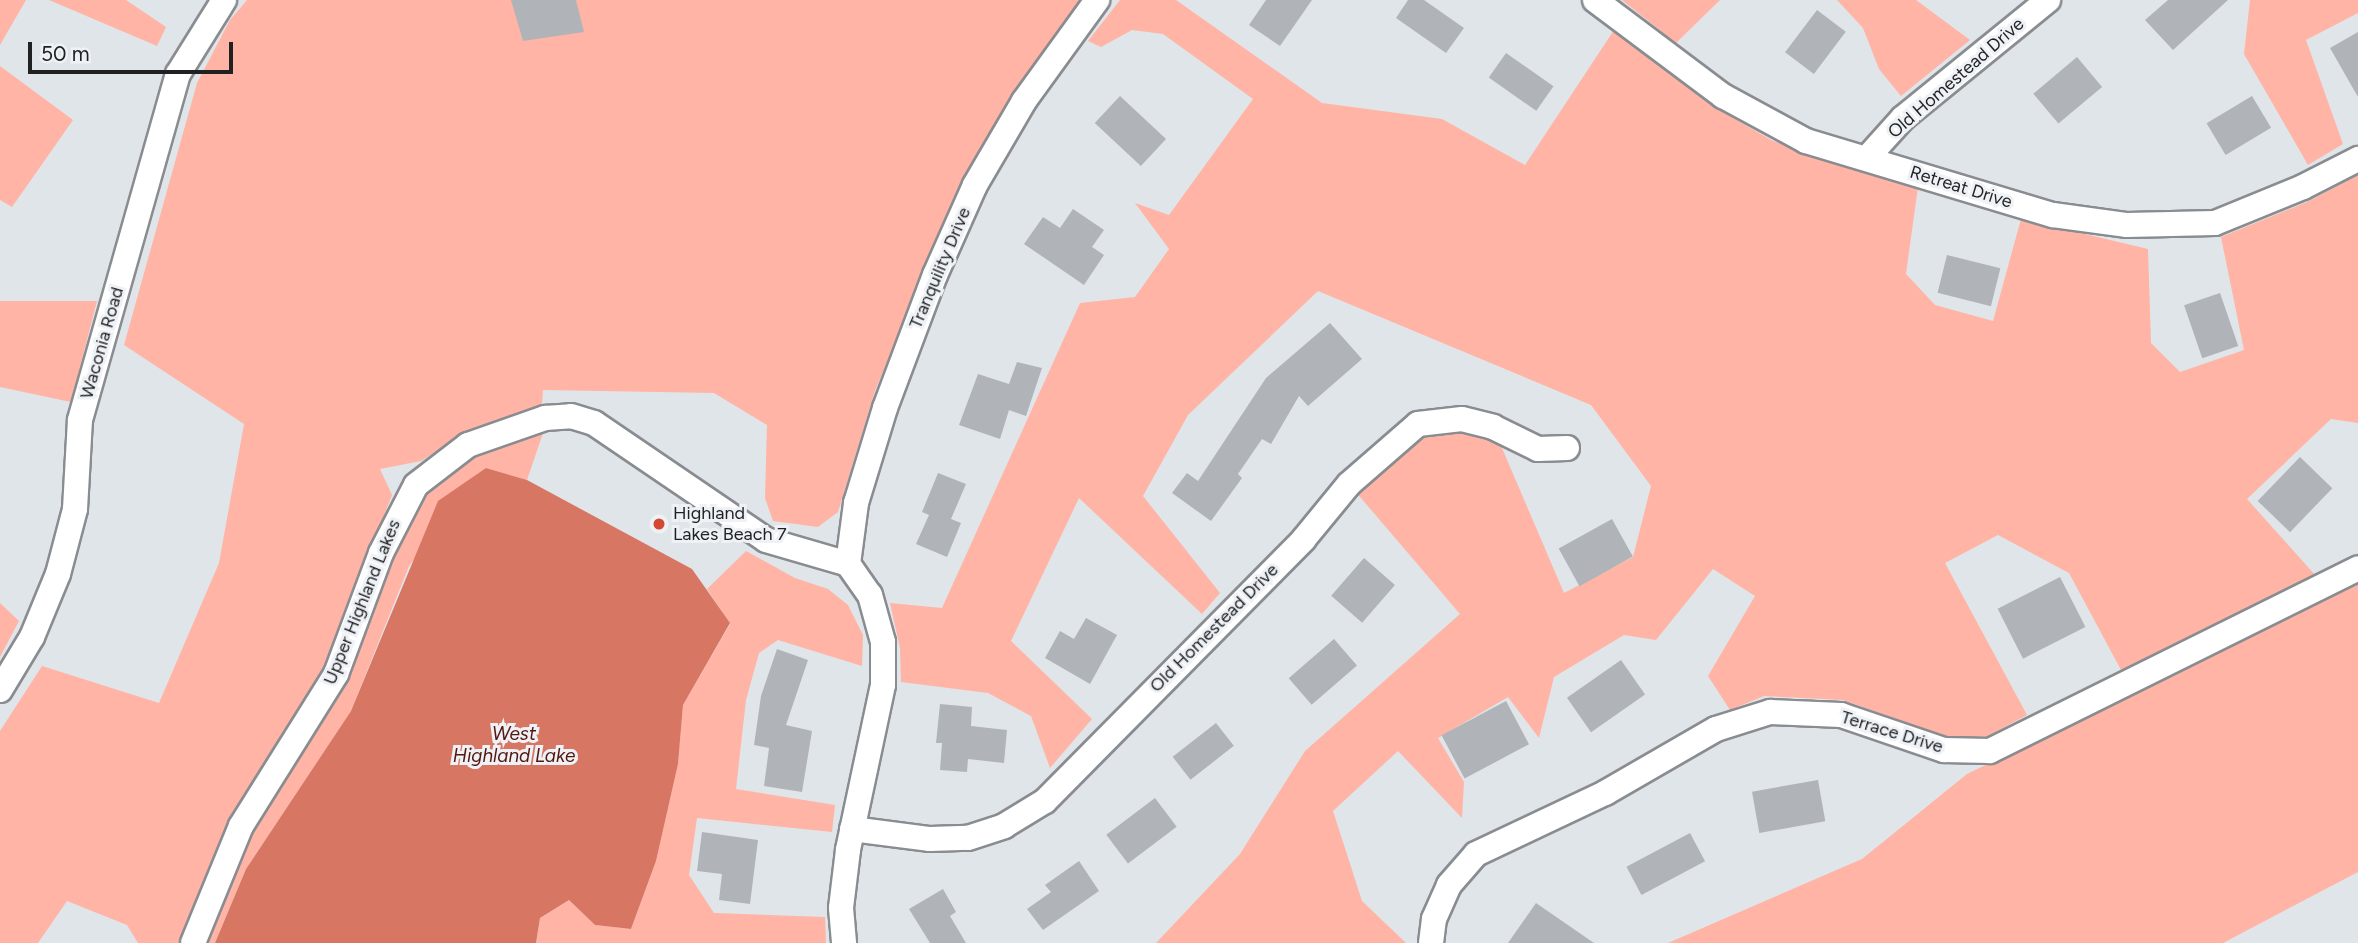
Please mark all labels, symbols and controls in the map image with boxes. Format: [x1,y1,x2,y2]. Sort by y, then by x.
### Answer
street label: Old Homestead Drive [1884,13,2028,143]
scale bar [32,28,236,72]
text: 50 m [41,41,90,66]
street label: Retreat Drive [1907,161,2015,213]
street label: Tranquility Drive [905,204,975,332]
street label: Waconia Road [76,285,128,401]
place label: Highland Lakes Beach 7 [673,503,787,546]
street label: Upper Highland Lakes [319,516,405,688]
marker: Highland Lakes Beach 7 [651,516,667,532]
street label: Old Homestead Drive [1145,559,1283,697]
street label: Terrace Drive [1838,706,1946,758]
water label: West Highland Lake [453,723,575,767]

